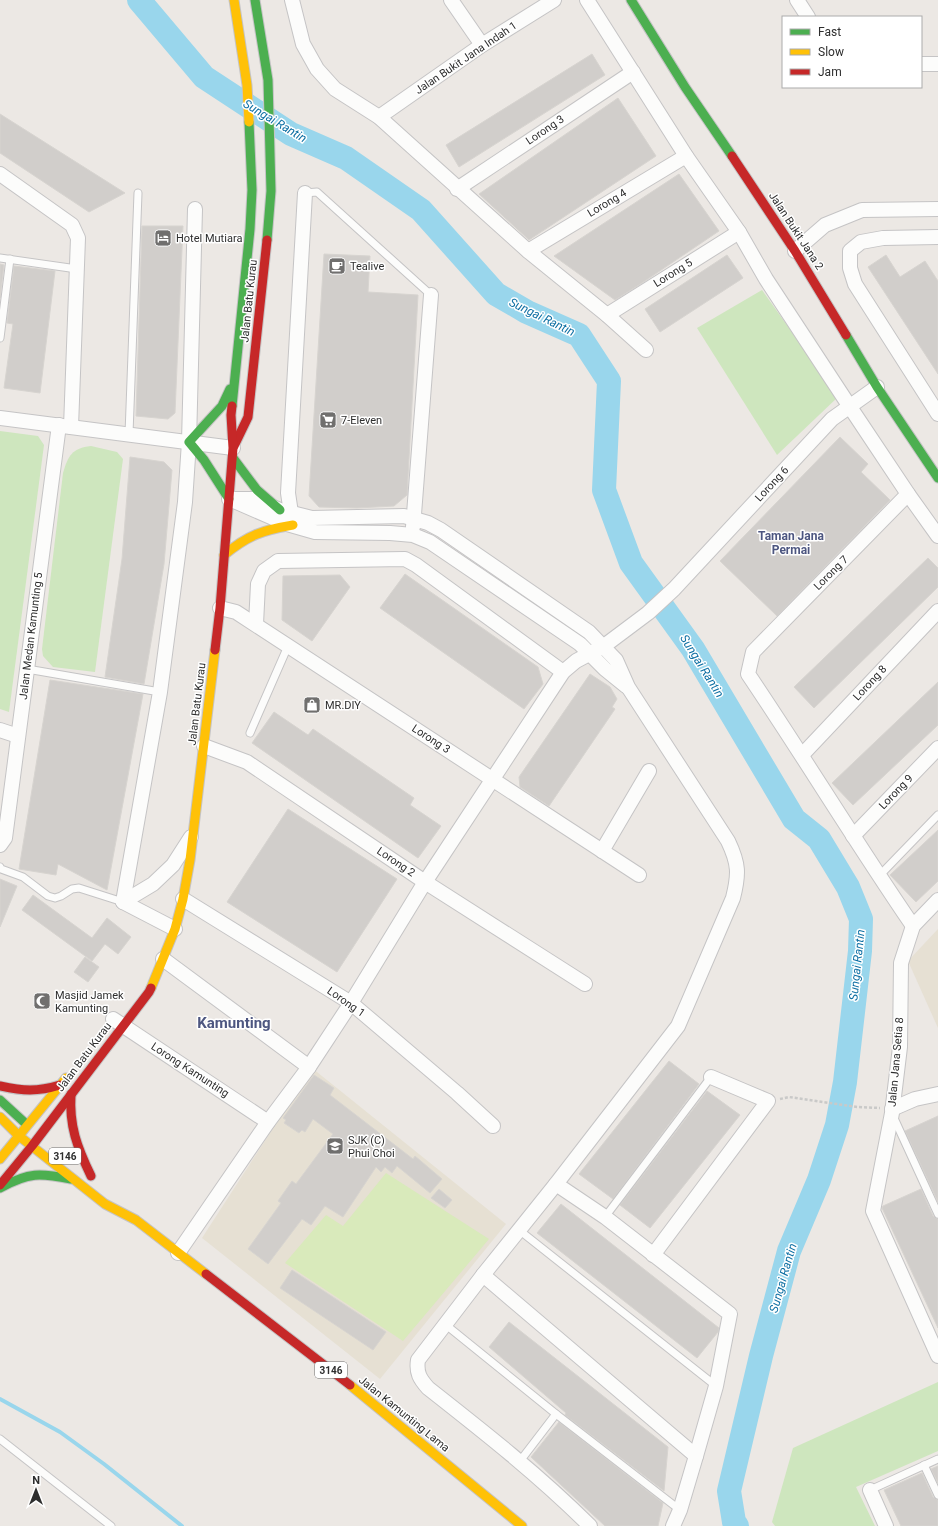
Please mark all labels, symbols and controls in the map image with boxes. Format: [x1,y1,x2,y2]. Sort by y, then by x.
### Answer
legend [782,16,922,88]
street label: Jalan Bukit Jana Indah 1 [413,19,519,97]
text: Fast [818,25,841,39]
text: Slow [818,45,844,59]
text: Jam [818,65,842,79]
water label: Sungai Rantin [241,97,309,145]
street label: Lorong 3 [523,113,567,147]
street label: Lorong 4 [585,186,629,220]
street label: Jalan Bukit Jana 2 [766,190,826,272]
hotel icon: Hotel Mutiara [153,228,173,248]
place label: Hotel Mutiara [176,232,242,245]
cafe icon: Tealive [327,256,347,276]
street label: Lorong 5 [651,256,695,290]
street label: Jalan Batu Kurau [238,259,260,343]
place label: Tealive [350,260,384,273]
water label: Sungai Rantin [507,295,577,339]
supermarket icon: 7-Eleven [318,410,338,430]
place label: 7-Eleven [341,414,382,427]
street label: Lorong 6 [752,464,792,504]
district label: Taman Jana Permai [758,529,824,557]
street label: Lorong 7 [811,553,851,593]
street label: Jalan Medan Kamunting 5 [17,572,45,700]
water label: Sungai Rantin [677,632,727,700]
street label: Jalan Batu Kurau [185,662,209,746]
street label: Lorong 8 [850,663,890,703]
shop icon: MR.DIY [302,695,322,715]
place label: MR.DIY [325,699,361,712]
street label: Lorong 3 [409,722,453,756]
street label: Lorong 9 [876,772,916,812]
street label: Lorong 2 [374,845,418,879]
water label: Sungai Rantin [846,929,868,1001]
street label: Lorong 1 [325,984,367,1020]
place label: Masjid Jamek Kamunting [55,989,124,1015]
mosque icon: Masjid Jamek Kamunting [32,991,52,1011]
district label: Kamunting [197,1014,271,1032]
street label: Jalan Jana Setia 8 [886,1017,906,1107]
street label: Jalan Batu Kurau [54,1020,114,1094]
street label: Lorong Kamunting [149,1040,231,1100]
place label: SJK (C) Phui Choi [348,1134,395,1160]
school or university icon: SJK (C) Phui Choi [325,1136,345,1156]
road number: 3146 [49,1148,81,1164]
water label: Sungai Rantin [766,1242,800,1314]
road number: 3146 [315,1362,347,1378]
street label: Jalan Kamunting Lama [356,1373,452,1455]
north arrow [16,1470,56,1510]
text: N [32,1474,40,1487]

